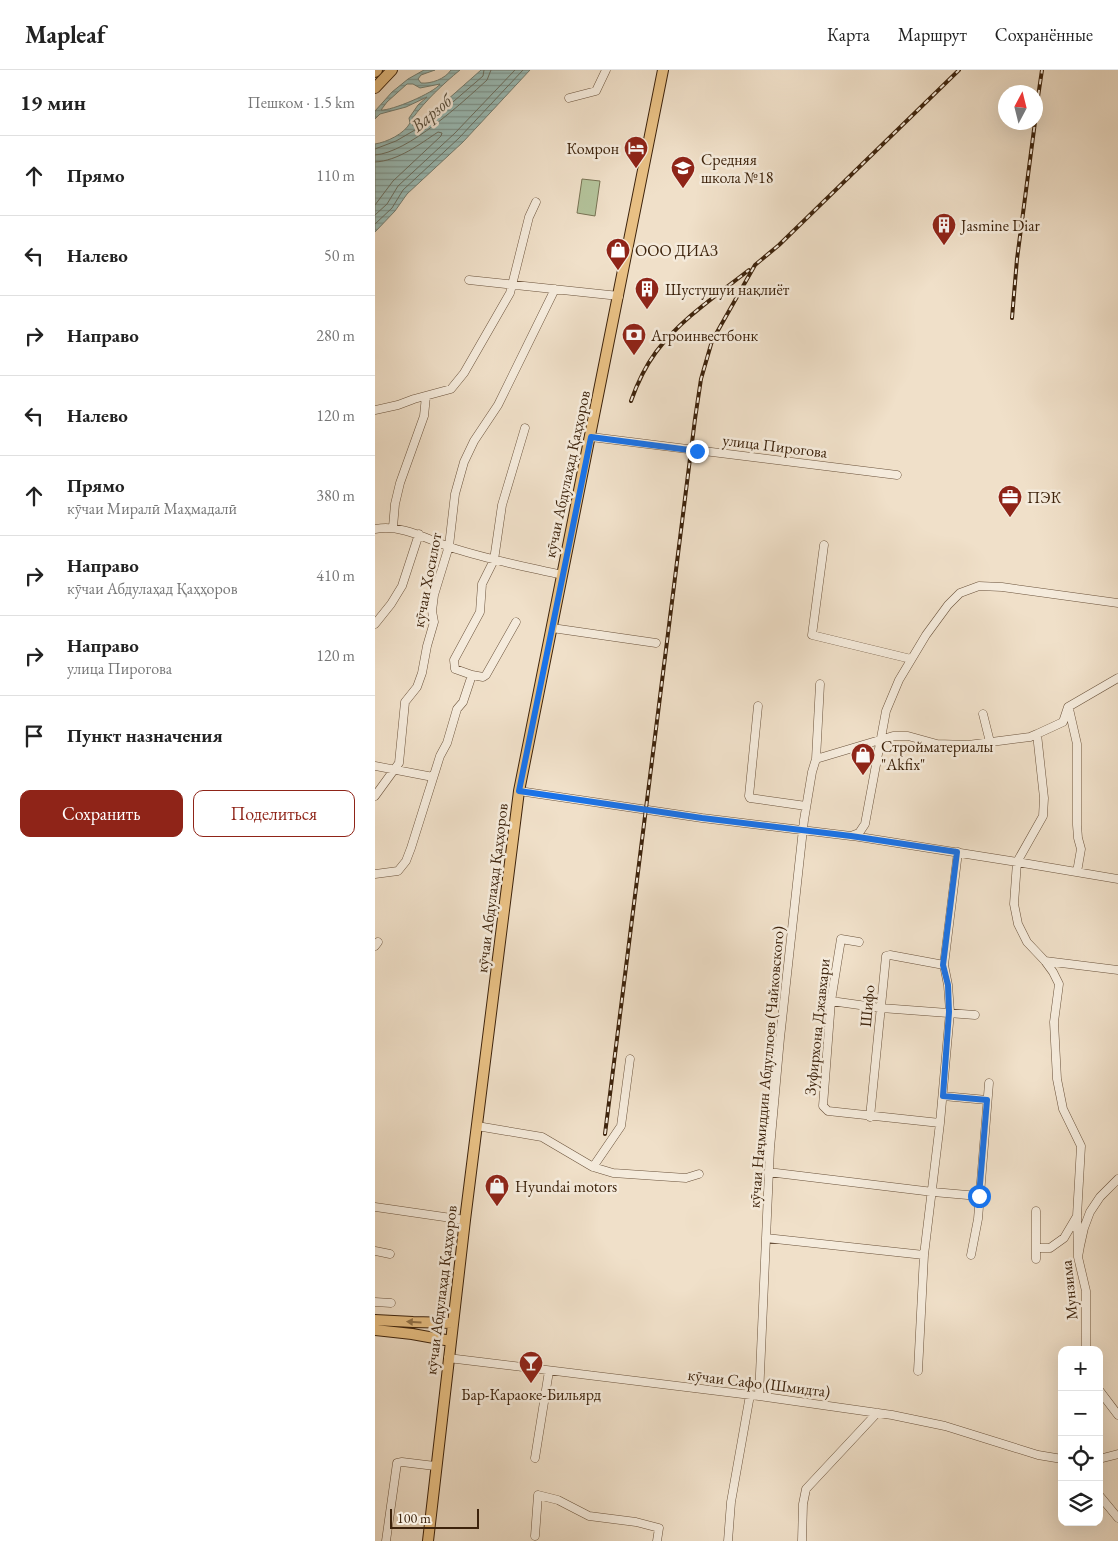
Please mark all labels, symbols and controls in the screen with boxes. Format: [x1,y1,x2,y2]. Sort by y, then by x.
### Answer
text: Mapleaf [25,19,106,50]
text: Карта [827,23,870,46]
text: Маршрут [898,23,967,46]
text: Сохранённые [995,23,1093,46]
north arrow [998,85,1043,130]
water label: Варзоб [405,87,459,138]
text: 19 мин [20,89,86,116]
text: Пешком · 1.5 km [248,92,355,113]
hotel icon: Комрон [623,135,649,169]
place label: Комрон [566,138,619,159]
place label: Средняя школа №18 [701,149,774,188]
school or university icon: Средняя школа №18 [670,155,696,189]
icon: ahead [20,162,48,190]
text: Прямо [67,163,125,188]
text: 110 m [316,165,355,186]
building icon: Jasmine Diar [931,212,957,246]
place label: Jasmine Diar [959,215,1041,236]
shop icon: ООО ДИАЗ [605,237,631,271]
place label: ООО ДИАЗ [635,240,718,261]
icon: left [20,242,48,270]
text: Налево [67,243,128,268]
text: 50 m [324,245,355,266]
building icon: Шустушуи нақлиёт [634,276,660,310]
place label: Шустушуи нақлиёт [665,279,790,300]
icon: right [20,322,48,350]
bank icon: Агроинвестбонк [621,322,647,356]
text: Направо [67,323,139,348]
text: 280 m [316,325,355,346]
place label: Агроинвестбонк [650,325,759,346]
street label: кӯчаи Абдулаҳад Қаҳҳоров [539,388,595,560]
icon: left [20,402,48,430]
text: Налево [67,403,128,428]
text: 120 m [316,405,355,426]
street label: улица Пирогова [721,429,829,463]
route end [686,440,709,463]
text: Прямо [67,473,125,498]
icon: ahead [20,482,48,510]
office icon: ПЭК [997,484,1023,518]
text: 380 m [316,485,355,506]
place label: ПЭК [1027,487,1062,508]
text: кӯчаи Миралӣ Маҳмадалӣ [67,498,237,519]
street label: кӯчаи Хосилот [408,530,447,629]
text: Направо [67,553,139,578]
icon: right [20,562,48,590]
text: 410 m [316,565,355,586]
text: кӯчаи Абдулаҳад Қаҳҳоров [67,578,237,599]
text: Направо [67,633,139,658]
icon: right [20,642,48,670]
text: 120 m [316,645,355,666]
text: улица Пирогова [67,658,172,679]
icon: arrive [20,722,48,750]
text: Пункт назначения [67,723,223,748]
place label: Стройматериалы "Akfix" [881,736,994,775]
shop icon: Стройматериалы "Akfix" [850,742,876,776]
button: Сохранить [20,790,183,837]
button: Поделиться [193,790,355,837]
street label: кӯчаи Абдулаҳад Қаҳҳоров [471,802,513,974]
street label: кӯчаи Наҷмиддин Абдуллоев (Чайковского) [743,925,789,1209]
street label: Зуфирхона Джавхари [799,957,835,1097]
street label: Шифо [855,984,879,1028]
shop icon: Hyundai motors [484,1173,510,1207]
place label: Hyundai motors [515,1176,617,1197]
route start [968,1185,991,1208]
street label: кӯчаи Абдулаҳад Қаҳҳоров [420,1204,462,1376]
street label: Мунзима [1055,1258,1083,1321]
one-way arrow [406,1318,422,1326]
map controls [1058,1346,1103,1526]
button: + [1058,1346,1103,1391]
bar icon: Бар-Караоке-Бильярд [518,1350,544,1384]
street label: кӯчаи Сафо (Шмидта) [687,1364,831,1402]
place label: Бар-Караоке-Бильярд [461,1384,602,1405]
button: − [1058,1391,1103,1436]
button: locate [1058,1436,1103,1481]
button: layers [1058,1481,1103,1526]
scale bar [390,1506,479,1529]
text: 100 m [397,1509,431,1527]

